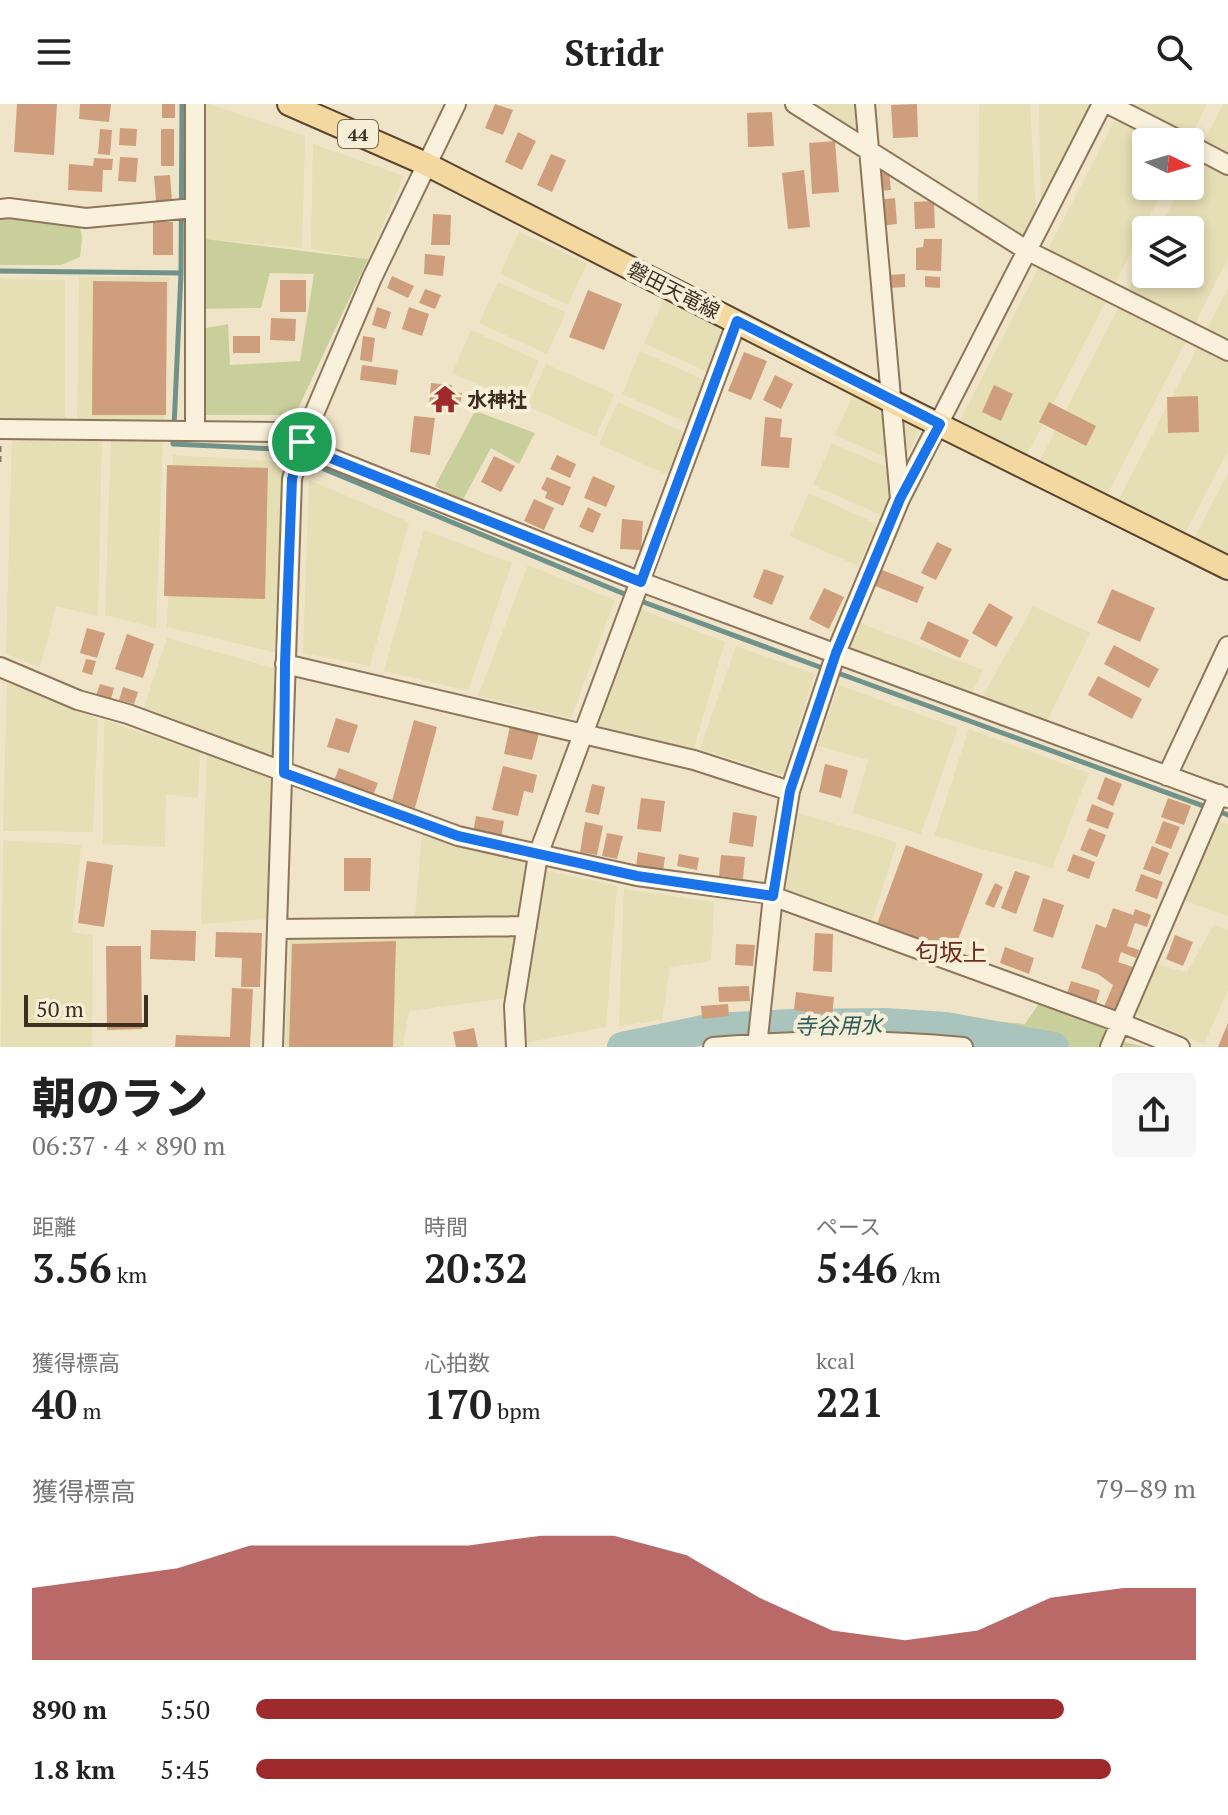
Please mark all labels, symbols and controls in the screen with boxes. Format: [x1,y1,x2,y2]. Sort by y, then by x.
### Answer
text: Stridr [564,29,664,76]
icon: menu [32,30,76,74]
icon: search [1152,30,1196,74]
road number: 44 [338,120,378,148]
north arrow [1132,128,1204,200]
map controls [1132,128,1204,288]
button: layers [1132,216,1204,288]
street label: 磐田天竜線 [623,255,725,325]
temple icon: 水神社 [430,384,460,414]
place label: 水神社 [467,386,527,413]
pin [268,408,336,476]
icon: arrive [280,420,324,464]
district label: 匂坂上 [915,936,987,968]
scale bar [24,991,148,1027]
text: 50 m [36,994,84,1023]
water label: 寺谷用水 [794,1010,884,1040]
text: 朝のラン [32,1068,208,1127]
button: share [1112,1073,1196,1157]
text: 06:37 · 4 × 890 m [32,1128,226,1162]
text: 距離 [32,1212,76,1241]
text: 時間 [424,1212,468,1241]
text: ペース [816,1212,881,1241]
text: 3.56 [32,1241,112,1294]
text: 20:32 [424,1241,528,1294]
text: 5:46 [816,1241,898,1294]
text: km [112,1260,147,1289]
text: /km [898,1260,941,1289]
text: kcal [816,1346,855,1375]
text: 獲得標高 [32,1348,120,1377]
text: 心拍数 [424,1348,490,1377]
text: 221 [816,1375,884,1428]
text: 40 [32,1377,77,1430]
text: 170 [424,1377,492,1430]
text: m [77,1396,102,1425]
text: bpm [492,1396,541,1425]
text: 79–89 m [1096,1471,1196,1505]
text: 獲得標高 [32,1474,136,1508]
text: 890 m [32,1692,107,1726]
text: 5:50 [160,1692,210,1726]
text: 1.8 km [32,1752,115,1786]
text: 5:45 [160,1752,210,1786]

